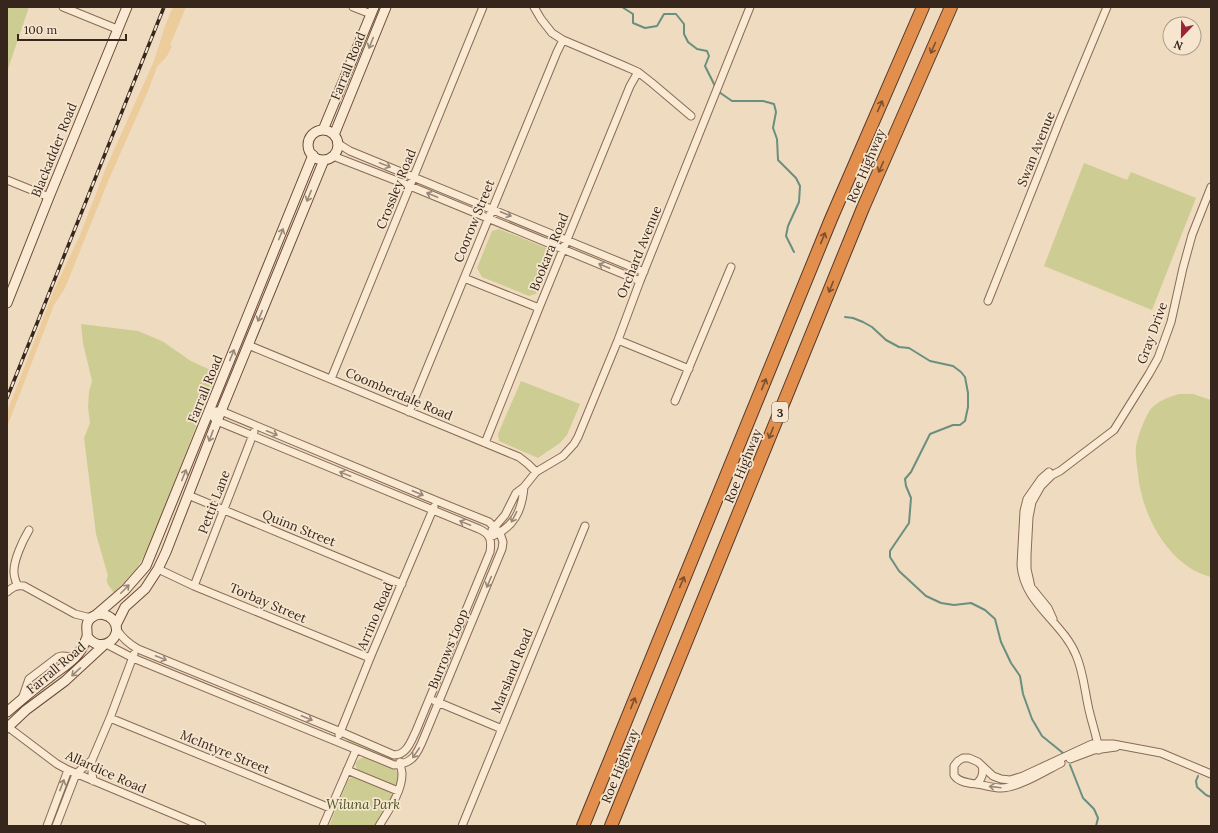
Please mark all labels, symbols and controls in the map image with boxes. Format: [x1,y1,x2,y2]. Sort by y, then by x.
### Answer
scale bar [18,16,126,42]
north arrow [1162,16,1202,56]
text: 100 m [24,22,57,37]
street label: Farrall Road [327,29,369,102]
one-way arrow [367,37,375,49]
text: N [1171,37,1185,53]
one-way arrow [929,41,936,53]
street label: Blackadder Road [27,100,81,200]
one-way arrow [877,100,884,112]
street label: Swan Avenue [1013,109,1059,189]
street label: Roe Highway [843,126,889,206]
street label: Crossley Road [372,146,420,232]
one-way arrow [379,161,391,169]
one-way arrow [877,161,884,173]
street label: Coorow Street [450,177,498,265]
one-way arrow [305,189,312,201]
one-way arrow [426,191,438,198]
street label: Orchard Avenue [613,203,665,301]
street label: Bookara Road [526,210,572,294]
one-way arrow [499,211,511,218]
one-way arrow [278,229,285,241]
one-way arrow [820,232,828,244]
one-way arrow [598,262,610,269]
one-way arrow [827,280,834,292]
street label: Gray Drive [1133,300,1171,366]
one-way arrow [256,310,263,322]
one-way arrow [229,349,237,361]
street label: Farrall Road [184,352,226,425]
street label: Coomberdale Road [343,364,455,424]
one-way arrow [760,379,768,391]
road number: 3 [772,402,788,422]
street label: Roe Highway [720,426,766,506]
one-way arrow [767,427,774,439]
one-way arrow [207,430,214,442]
one-way arrow [266,430,278,437]
street label: Pettit Lane [194,468,234,536]
one-way arrow [340,469,352,477]
one-way arrow [180,470,188,482]
one-way arrow [412,490,424,498]
street label: Quinn Street [260,506,338,550]
one-way arrow [510,511,517,523]
one-way arrow [460,519,472,527]
one-way arrow [485,575,492,587]
one-way arrow [679,577,687,589]
street label: Torbay Street [227,579,309,627]
street label: Arrino Road [353,579,397,653]
one-way arrow [120,585,130,594]
street label: Burrows Loop [424,606,472,691]
street label: Marsland Road [487,626,537,716]
street label: Farrall Road [23,638,89,698]
one-way arrow [154,655,166,662]
one-way arrow [70,667,81,676]
one-way arrow [630,697,638,709]
one-way arrow [300,715,312,722]
street label: McIntyre Street [178,726,272,778]
street label: Roe Highway [597,726,643,806]
street label: Allardice Road [62,746,149,797]
one-way arrow [412,747,420,758]
one-way arrow [59,780,67,792]
one-way arrow [989,783,1002,790]
park label: Wiluna Park [326,796,400,813]

